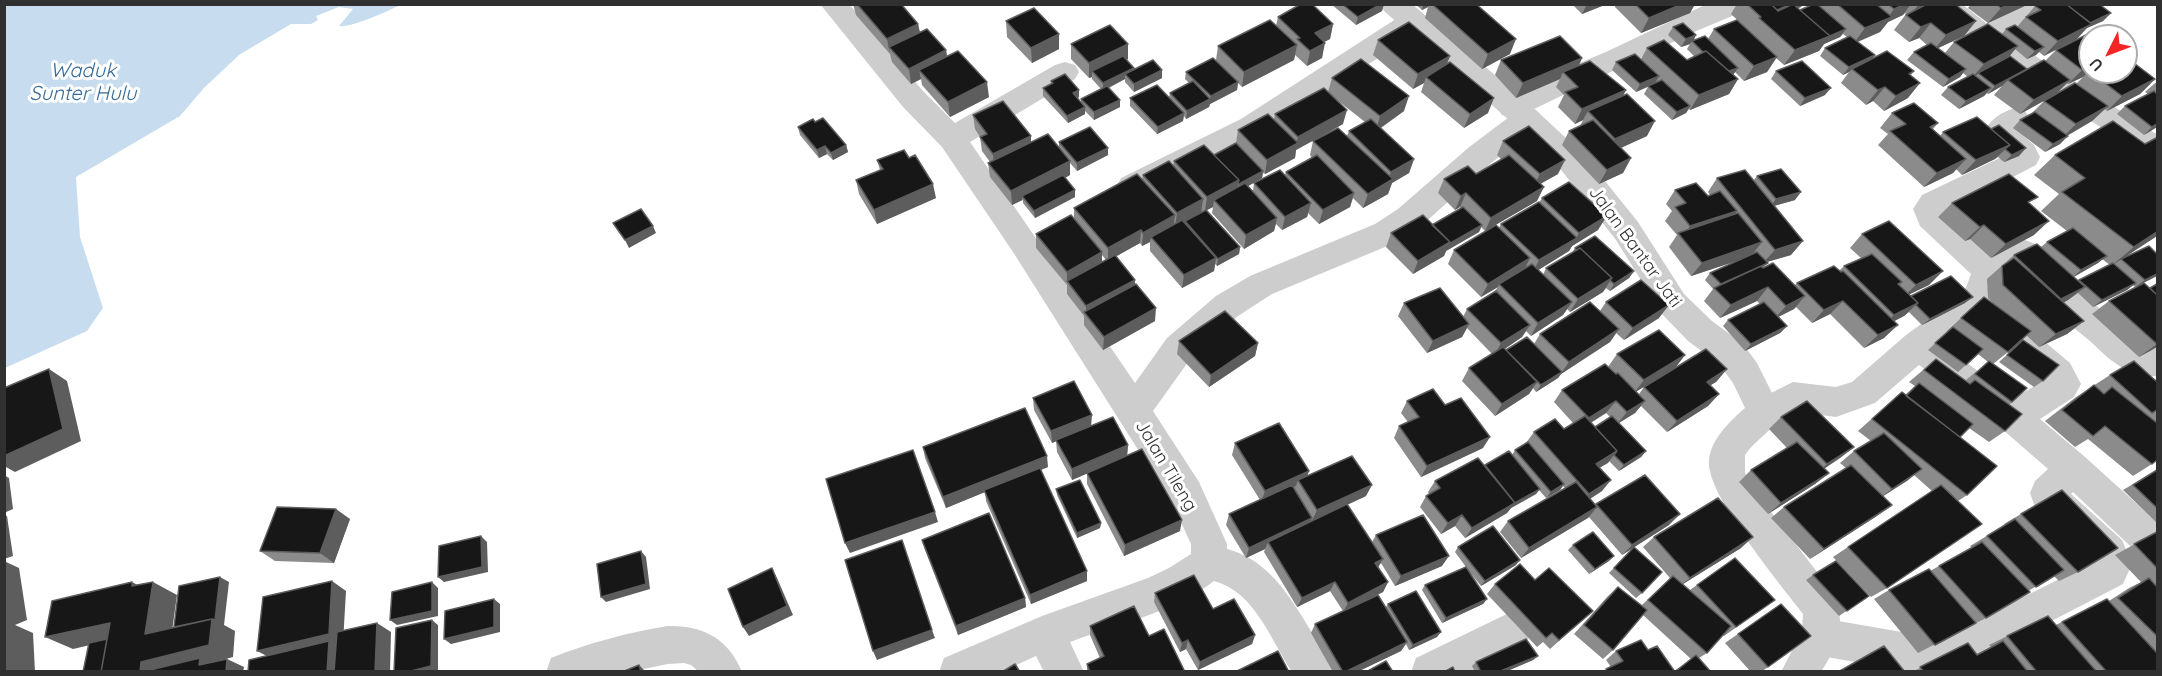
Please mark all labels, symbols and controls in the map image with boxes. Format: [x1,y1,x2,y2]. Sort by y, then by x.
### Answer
north arrow [2078,24,2138,84]
text: U [2085,54,2107,76]
water label: Waduk Sunter Hulu [30,59,136,106]
street label: Jalan Bantar Jati [1584,182,1686,312]
street label: Jalan Tileng [1130,417,1202,515]

